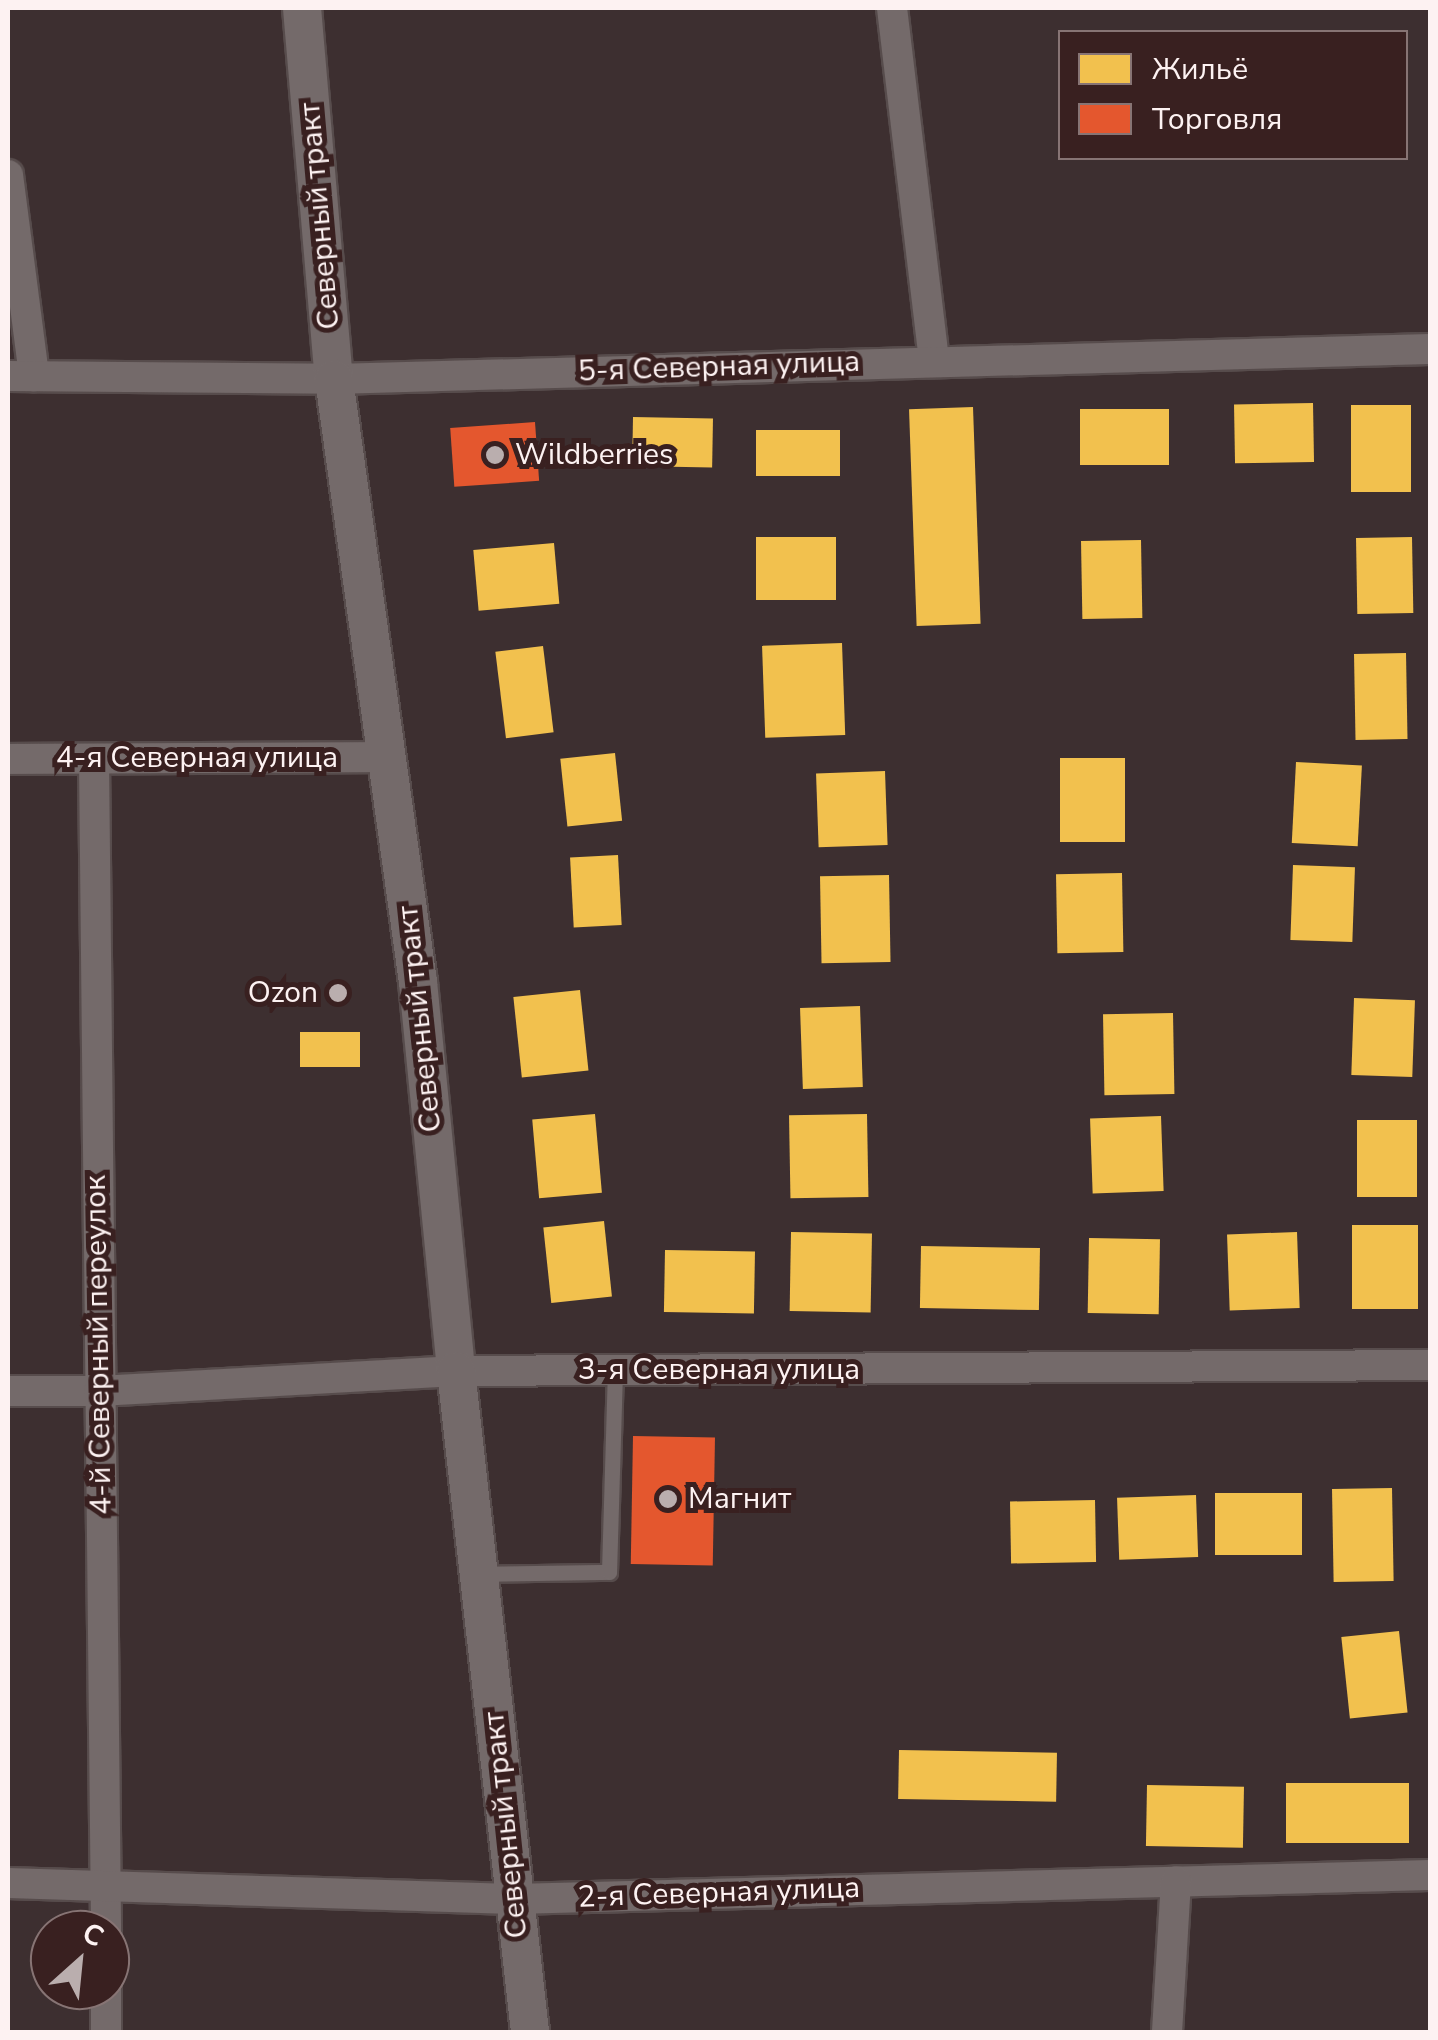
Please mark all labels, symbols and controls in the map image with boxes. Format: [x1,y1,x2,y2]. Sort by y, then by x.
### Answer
legend [1058,30,1408,160]
text: Жильё [1152,49,1248,90]
text: Торговля [1152,99,1282,140]
street label: Северный тракт [292,101,348,331]
street label: 5-я Северная улица [577,344,861,390]
place label: Wildberries [515,437,673,473]
marker: Wildberries [484,444,506,466]
street label: 4-я Северная улица [56,740,338,776]
street label: Северный тракт [390,904,450,1134]
place label: Ozon [248,975,318,1011]
marker: Ozon [327,982,349,1004]
street label: 4-й Северный переулок [78,1175,120,1515]
street label: 3-я Северная улица [578,1352,860,1388]
place label: Магнит [688,1481,791,1517]
marker: Магнит [657,1488,679,1510]
street label: Северный тракт [476,1710,536,1940]
street label: 2-я Северная улица [577,1870,861,1916]
north arrow [30,1910,130,2010]
text: С [76,1914,110,1956]

